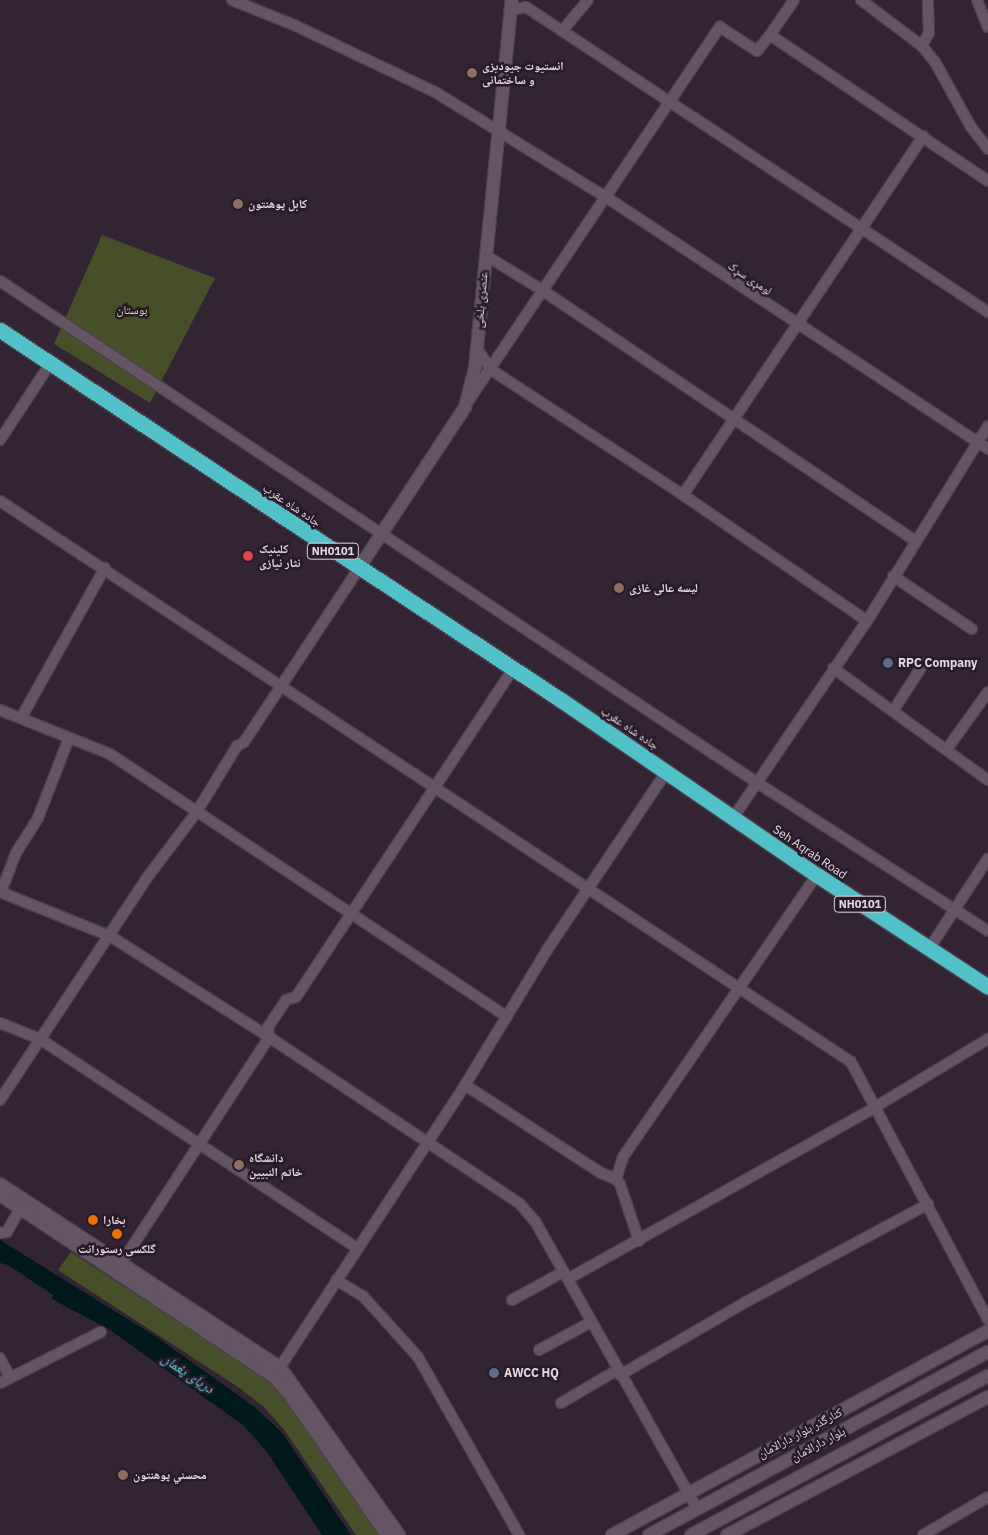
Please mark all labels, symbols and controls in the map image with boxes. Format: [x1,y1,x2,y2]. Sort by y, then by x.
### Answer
place label: انستیوت جیودیزی و ساختمانی [482,59,564,87]
marker: انستیوت جیودیزی و ساختمانی [466,67,478,79]
place label: کابل پوهنتون [248,197,307,211]
marker: کابل پوهنتون [232,198,244,210]
street label: لومړی سړک [725,258,775,298]
street label: عنصری بلخی [471,271,491,329]
park label: بوستان [116,303,148,317]
street label: جاده شاه عقرب [260,480,324,530]
place label: کلینیک نثار نیازی [259,542,301,570]
road number: NH0101 [307,542,359,560]
marker: کلینیک نثار نیازی [241,549,255,563]
place label: لیسه عالی غازی [629,581,698,595]
marker: لیسه عالی غازی [613,582,625,594]
place label: RPC Company [898,656,977,670]
marker: RPC Company [882,657,894,669]
street label: جاده شاه عقرب [598,703,662,753]
street label: Seh Aqrab Road [770,822,850,882]
road number: NH0101 [834,896,886,912]
place label: دانشگاه خاتم النبیین [249,1151,303,1179]
marker: دانشگاه خاتم النبیین [233,1159,245,1171]
place label: بخارا [103,1213,126,1227]
marker: بخارا [87,1214,99,1226]
marker: گلکسی رستورانت [111,1228,123,1240]
place label: گلکسی رستورانت [78,1242,156,1256]
water label: دریای پغمان [159,1349,217,1397]
place label: AWCC HQ [504,1366,559,1380]
marker: AWCC HQ [488,1367,500,1379]
street label: کنارگذر بلوار دارالامان [755,1405,845,1461]
street label: بلوار دارالامان [788,1424,848,1464]
place label: محسني پوهنتون [133,1468,207,1482]
marker: محسني پوهنتون [117,1469,129,1481]

